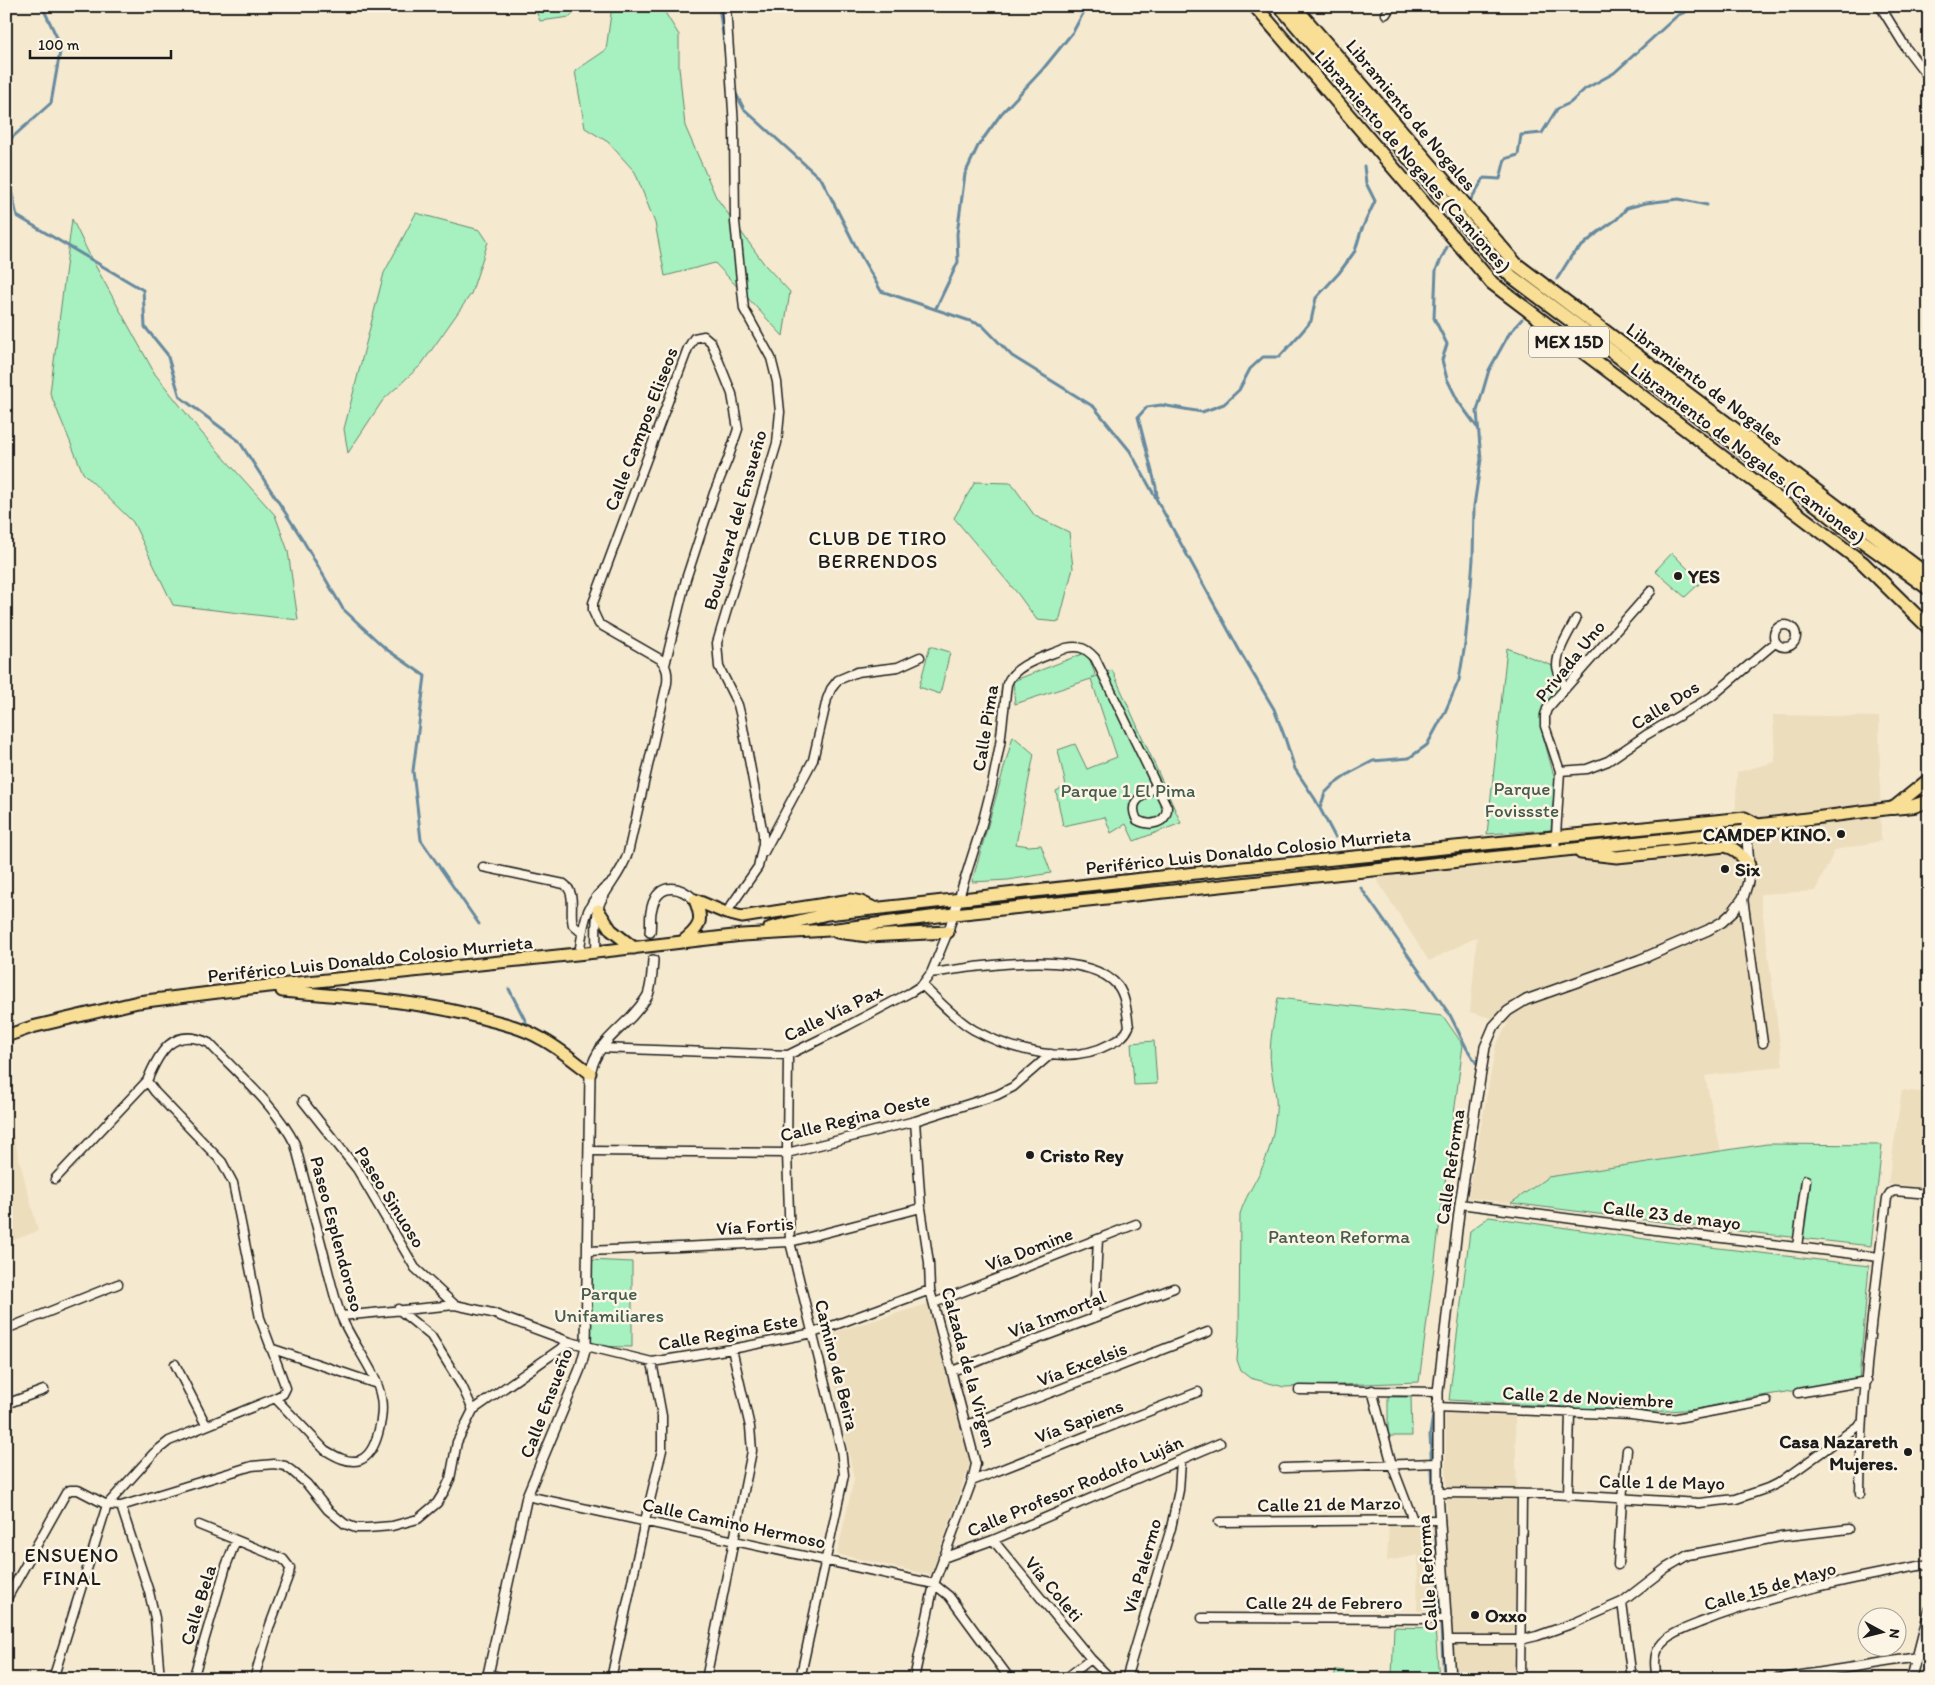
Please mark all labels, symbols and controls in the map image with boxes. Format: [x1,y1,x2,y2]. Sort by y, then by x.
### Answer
scale bar [30,28,171,60]
street label: Libramiento de Nogales [1341,34,1481,196]
text: 100 m [38,36,80,54]
street label: Libramiento de Nogales (Camiones) [1310,45,1516,277]
street label: Libramiento de Nogales [1622,317,1788,451]
road number: MEX 15D [1529,327,1609,358]
street label: Calle Campos Eliseos [599,344,683,514]
street label: Libramiento de Nogales (Camiones) [1626,357,1870,549]
street label: Boulevard del Ensueño [698,427,772,613]
district label: CLUB DE TIRO BERRENDOS [808,526,948,573]
place label: YES [1687,565,1720,588]
marker: YES [1672,570,1684,582]
street label: Privada Uno [1530,615,1610,707]
street label: Calle Dos [1627,675,1703,735]
street label: Calle Pima [967,683,1003,773]
park label: Parque Fovissste [1485,777,1559,822]
park label: Parque 1 El Pima [1061,779,1195,802]
street label: Periférico Luis Donaldo Colosio Murrieta [1084,822,1412,880]
place label: CAMDEP KINO. [1703,823,1831,846]
marker: CAMDEP KINO. [1835,828,1847,840]
place label: Six [1735,858,1761,881]
marker: Six [1719,863,1731,875]
street label: Periférico Luis Donaldo Colosio Murrieta [206,930,534,988]
street label: Calle Vía Pax [780,979,887,1047]
street label: Calle Regina Oeste [778,1087,932,1147]
street label: Calle Reforma [1431,1108,1469,1226]
street label: Paseo Sinuoso [350,1142,430,1252]
place label: Cristo Rey [1040,1144,1124,1167]
marker: Cristo Rey [1024,1149,1036,1161]
street label: Paseo Esplendoroso [305,1154,369,1314]
street label: Calle 23 de mayo [1602,1195,1742,1235]
street label: Vía Fortis [715,1212,795,1240]
street label: Vía Domine [982,1222,1076,1276]
park label: Panteon Reforma [1268,1225,1410,1248]
park label: Parque Unifamiliares [554,1282,664,1327]
street label: Calzada de la Virgen [937,1284,1001,1450]
street label: Vía Inmortal [1005,1285,1110,1343]
street label: Camino de Beira [810,1297,864,1433]
street label: Calle Regina Este [656,1308,800,1356]
street label: Vía Excelsis [1034,1336,1130,1392]
street label: Calle Ensueño [514,1345,578,1461]
street label: Calle 2 de Noviembre [1502,1381,1674,1413]
street label: Vía Sapiens [1032,1394,1126,1448]
street label: Calle Profesor Rodolfo Luján [963,1430,1187,1542]
place label: Casa Nazareth Mujeres. [1779,1430,1898,1475]
marker: Casa Nazareth Mujeres. [1902,1446,1914,1458]
street label: Calle 1 de Mayo [1599,1469,1725,1495]
street label: Calle 21 de Marzo [1257,1491,1401,1517]
street label: Calle Camino Hermoso [640,1492,828,1554]
street label: Calle Reforma [1411,1514,1443,1632]
street label: Vía Palermo [1117,1516,1167,1616]
district label: ENSUENO FINAL [24,1543,120,1590]
street label: Vía Coleti [1020,1551,1088,1627]
street label: Calle 15 de Mayo [1701,1556,1839,1616]
street label: Calle Bela [175,1562,221,1648]
street label: Calle 24 de Febrero [1245,1591,1403,1614]
place label: Oxxo [1485,1604,1527,1627]
north arrow [1858,1608,1908,1658]
marker: Oxxo [1469,1609,1481,1621]
text: N [1885,1628,1903,1639]

